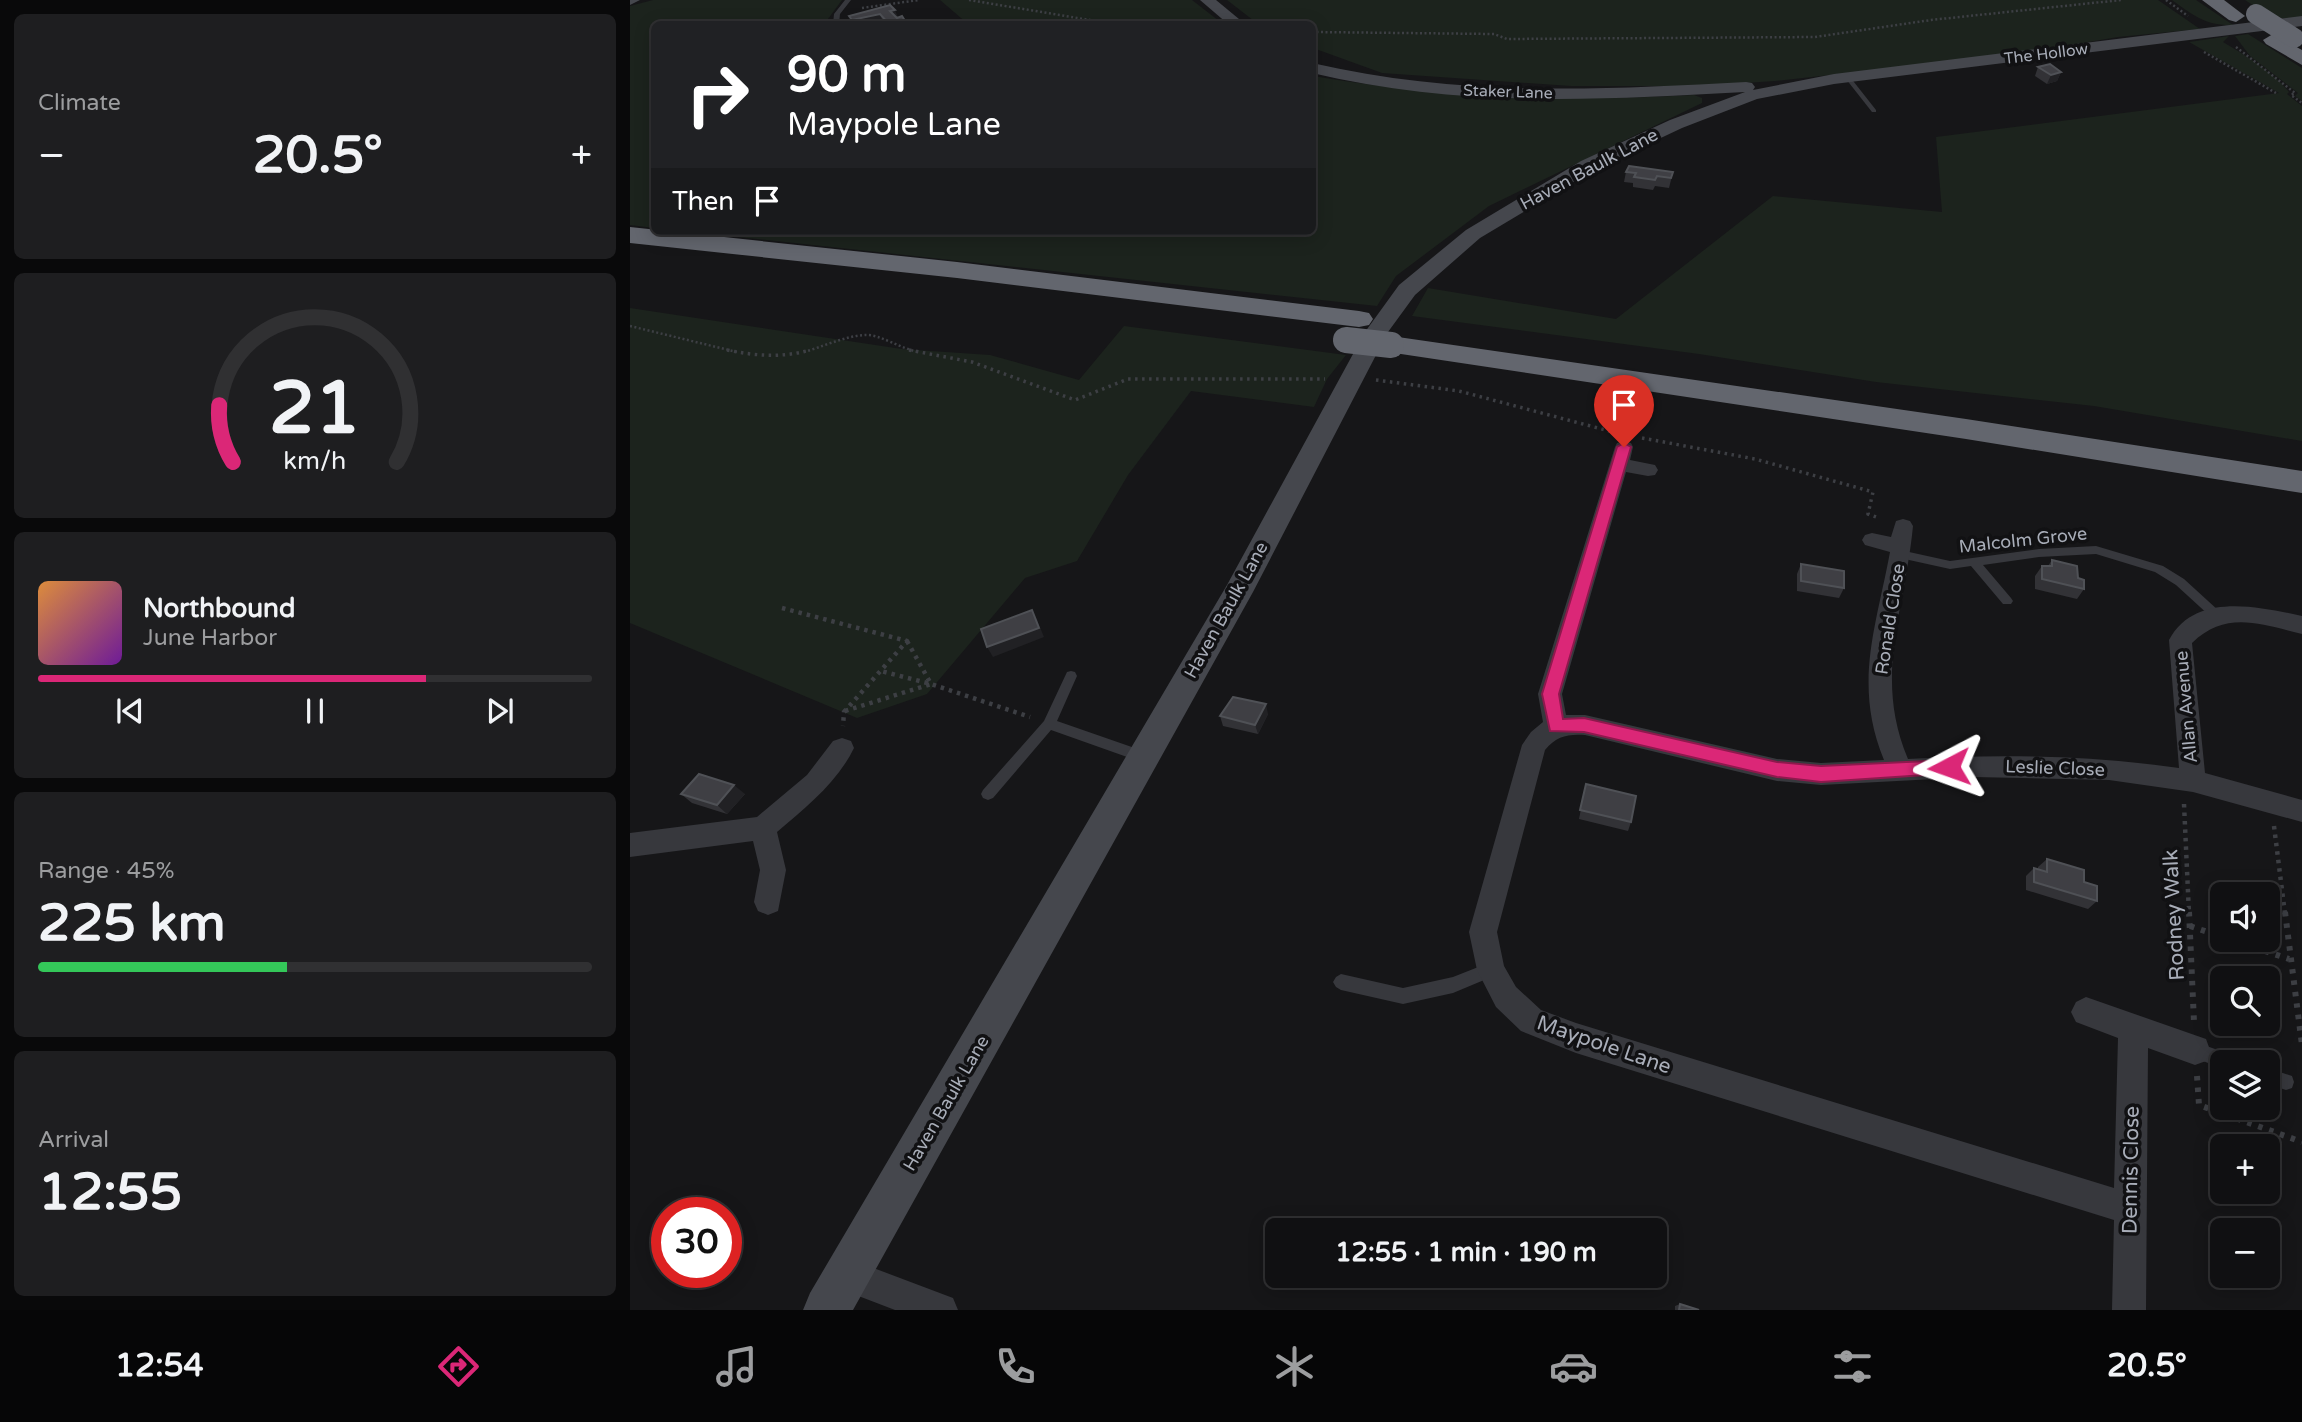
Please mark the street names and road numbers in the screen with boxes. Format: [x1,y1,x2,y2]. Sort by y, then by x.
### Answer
street label: The Hollow [2003,39,2089,69]
street label: Staker Lane [1463,80,1553,104]
street label: Haven Baulk Lane [1516,123,1662,215]
street label: Malcolm Grove [1958,522,2088,558]
street label: Haven Baulk Lane [1179,538,1273,682]
street label: Ronald Close [1870,562,1910,676]
street label: Allan Avenue [2170,650,2202,764]
street label: Leslie Close [2005,755,2105,781]
street label: Rodney Walk [2158,849,2190,981]
street label: Maypole Lane [1534,1010,1675,1080]
street label: Haven Baulk Lane [898,1031,994,1175]
street label: Dennis Close [2117,1106,2145,1234]

